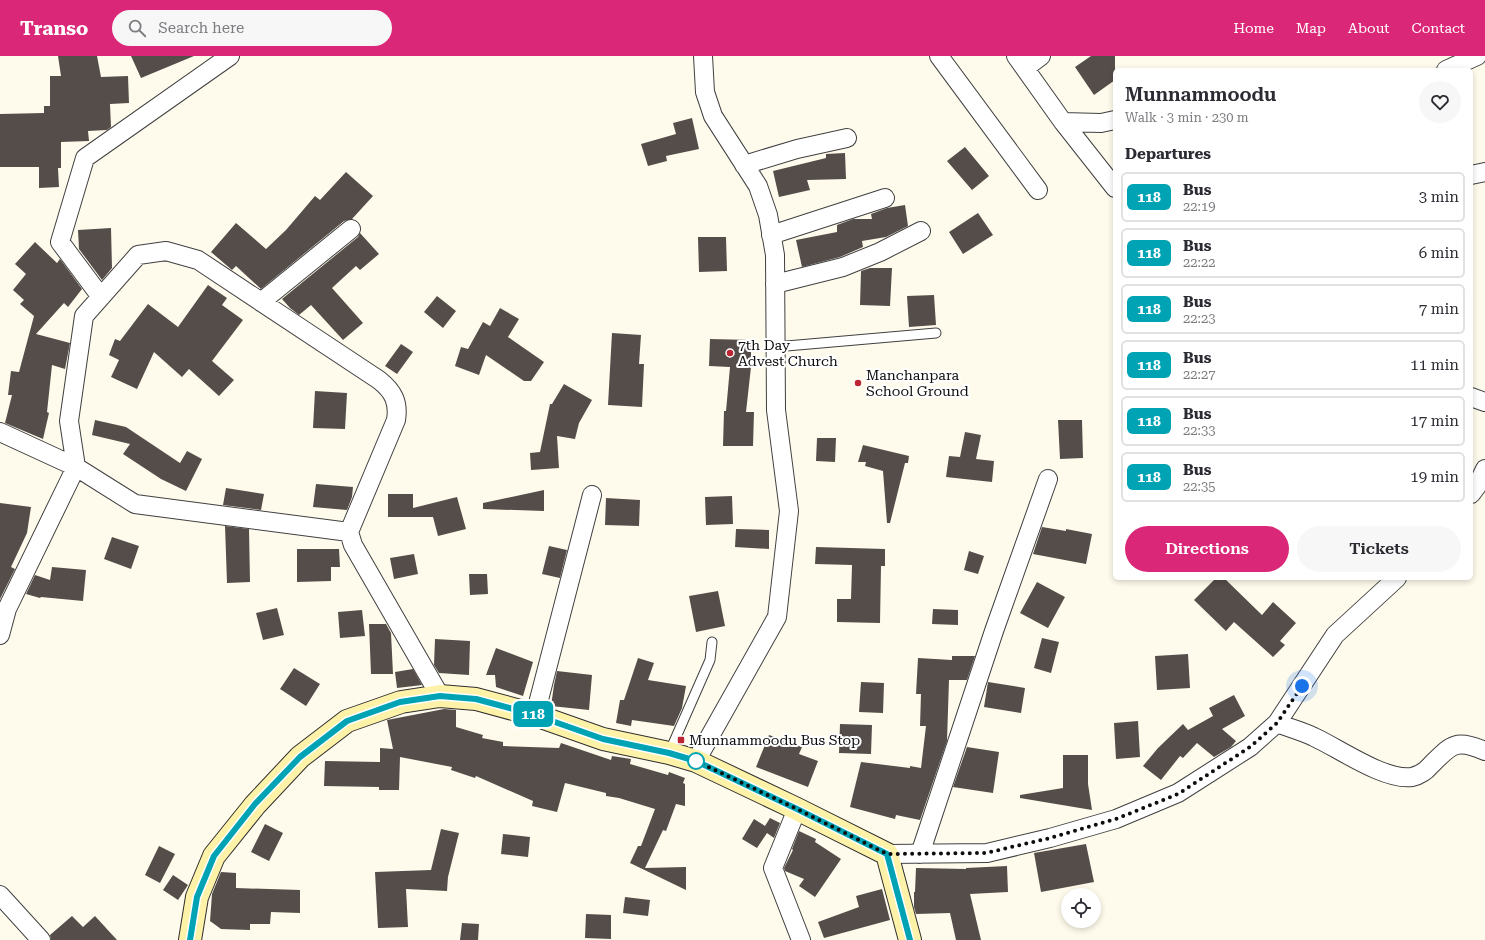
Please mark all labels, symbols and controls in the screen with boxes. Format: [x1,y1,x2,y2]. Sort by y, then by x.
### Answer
search box [112,10,392,46]
text: Transo [20,17,88,40]
icon: search [126,17,148,39]
text: Search here [158,19,244,37]
text: Home [1233,20,1274,36]
text: Map [1296,20,1326,36]
text: About [1348,20,1390,36]
text: Contact [1412,20,1465,36]
button: heart [1419,81,1461,123]
text: Munnammoodu [1125,83,1276,106]
text: Walk · 3 min · 230 m [1125,110,1249,125]
text: Departures [1125,145,1211,163]
text: Bus [1183,181,1211,199]
text: 3 min [1419,188,1459,206]
text: 118 [1137,189,1161,205]
text: 22:19 [1183,199,1215,214]
text: Bus [1183,237,1211,255]
text: 6 min [1419,244,1459,262]
text: 118 [1137,245,1161,261]
text: 22:22 [1183,255,1215,270]
text: Bus [1183,293,1211,311]
text: 7 min [1419,300,1459,318]
text: 118 [1137,301,1161,317]
text: 22:23 [1183,311,1215,326]
place label: 7th Day Advest Church [738,337,838,369]
marker: 7th Day Advest Church [725,348,735,358]
text: Bus [1183,349,1211,367]
text: 11 min [1410,356,1459,374]
text: 118 [1137,357,1161,373]
place label: Manchanpara School Ground [866,367,969,399]
text: 22:27 [1183,367,1215,382]
marker: Manchanpara School Ground [853,378,863,388]
text: Bus [1183,405,1211,423]
text: 17 min [1410,412,1459,430]
text: 118 [1137,413,1161,429]
text: 22:33 [1183,423,1215,438]
text: Bus [1183,461,1211,479]
text: 19 min [1410,468,1459,486]
text: 118 [1137,469,1161,485]
text: 22:35 [1183,479,1215,494]
button: Directions [1125,526,1289,572]
button: Tickets [1297,526,1461,572]
your location [1292,676,1312,696]
line badge: 118 [510,701,556,727]
text: 118 [521,706,545,722]
place label: Munnammoodu Bus Stop [689,732,860,748]
marker: Munnammoodu Bus Stop [676,735,686,745]
unlabelled marker [687,752,705,770]
map controls [1061,888,1101,928]
button: locate [1061,888,1101,928]

